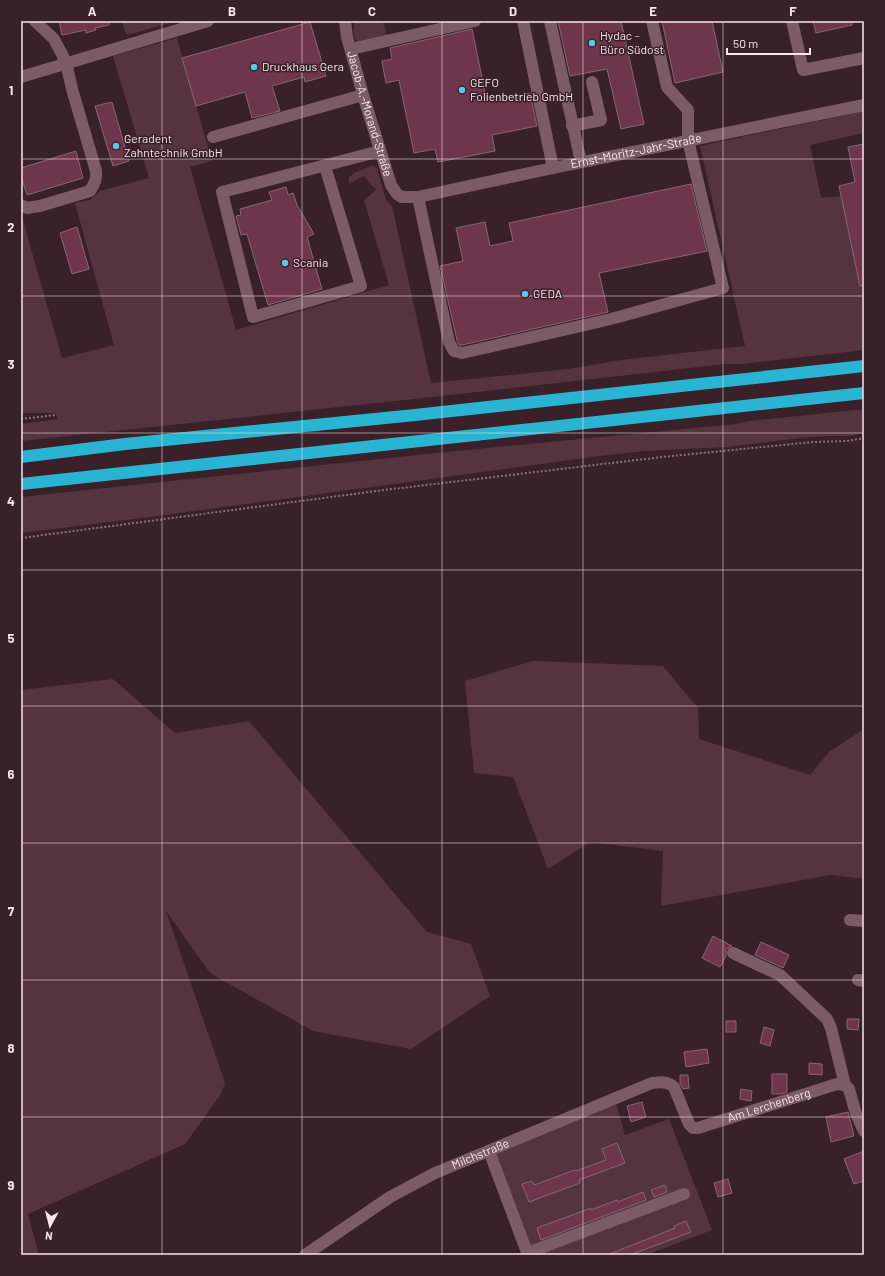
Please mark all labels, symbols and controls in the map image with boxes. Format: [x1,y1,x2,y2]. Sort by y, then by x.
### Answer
text: A [88,3,97,19]
text: B [228,3,236,19]
text: C [368,3,376,19]
text: D [509,3,517,19]
text: E [649,3,657,19]
text: F [789,3,797,19]
place label: Hydac – Büro Südost [600,28,664,56]
scale bar [727,30,810,56]
text: 50 m [733,36,758,50]
marker: Hydac – Büro Südost [587,38,597,48]
street label: Jacob-A.-Morand-Straße [345,49,396,178]
place label: Druckhaus Gera [262,59,344,73]
marker: Druckhaus Gera [249,62,259,72]
place label: GEFO Folienbetrieb GmbH [470,75,573,103]
text: 1 [9,82,13,98]
marker: GEFO Folienbetrieb GmbH [457,85,467,95]
street label: Ernst-Moritz-Jahr-Straße [569,130,703,170]
place label: Geradent Zahntechnik GmbH [124,131,223,159]
marker: Geradent Zahntechnik GmbH [111,141,121,151]
text: 2 [7,219,15,235]
place label: Scania [293,255,328,269]
marker: Scania [280,258,290,268]
place label: GEDA [533,286,562,300]
marker: GEDA [520,289,530,299]
text: 3 [7,356,15,372]
text: 4 [7,493,15,509]
text: 5 [7,630,15,646]
text: 6 [8,766,15,782]
text: 7 [8,903,15,919]
text: 8 [7,1040,15,1056]
street label: Am Lerchenberg [725,1085,812,1124]
street label: Milchstraße [449,1135,511,1171]
text: 9 [8,1177,15,1193]
north arrow [30,1206,70,1246]
text: N [44,1230,53,1243]

